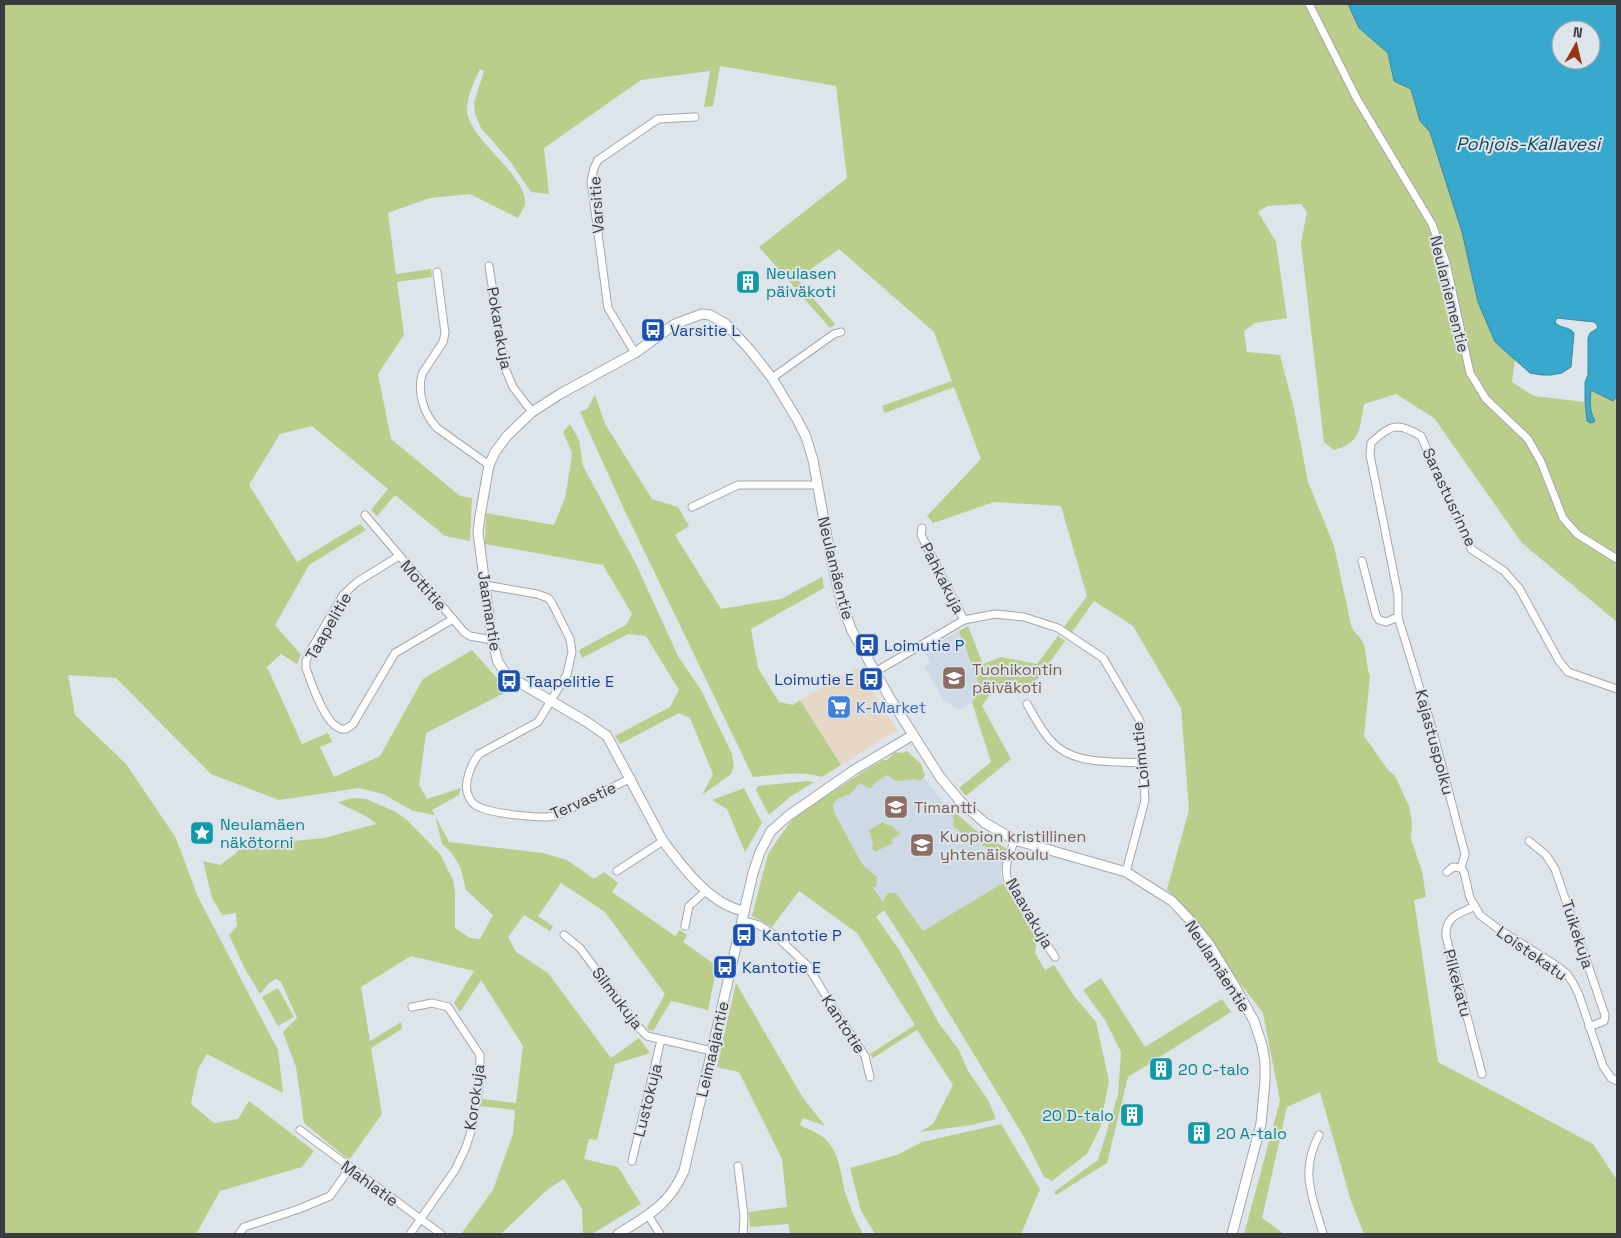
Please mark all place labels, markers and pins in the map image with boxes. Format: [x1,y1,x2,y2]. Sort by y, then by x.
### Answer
place label: Neulasen päiväkoti [766,263,837,302]
building icon: Neulasen päiväkoti [735,269,761,295]
bus stop icon: Varsitie L [640,317,666,343]
place label: Varsitie L [670,320,741,341]
bus stop icon: Loimutie P [854,632,880,658]
place label: Loimutie P [884,635,965,656]
place label: Tuohikontin päiväkoti [972,659,1062,698]
school or university icon: Tuohikontin päiväkoti [941,665,967,691]
bus stop icon: Loimutie E [858,666,884,692]
bus stop icon: Taapelitie E [496,668,522,694]
place label: Loimutie E [774,669,854,690]
place label: Taapelitie E [526,671,614,692]
supermarket icon: K-Market [826,694,852,720]
place label: K-Market [856,697,926,718]
school or university icon: Timantti [883,794,909,820]
place label: Timantti [914,797,976,818]
place label: Neulamäen näkötorni [220,814,305,853]
place icon: Neulamäen näkötorni [189,820,215,846]
place label: Kuopion kristillinen yhtenäiskoulu [940,826,1086,865]
school or university icon: Kuopion kristillinen yhtenäiskoulu [909,832,935,858]
bus stop icon: Kantotie P [731,922,757,948]
place label: Kantotie P [762,925,842,946]
bus stop icon: Kantotie E [712,954,738,980]
place label: Kantotie E [742,957,821,978]
building icon: 20 C-talo [1148,1056,1174,1082]
place label: 20 C-talo [1178,1059,1249,1080]
building icon: 20 D-talo [1119,1102,1145,1128]
place label: 20 D-talo [1042,1105,1114,1126]
building icon: 20 A-talo [1186,1120,1212,1146]
place label: 20 A-talo [1216,1123,1287,1144]

